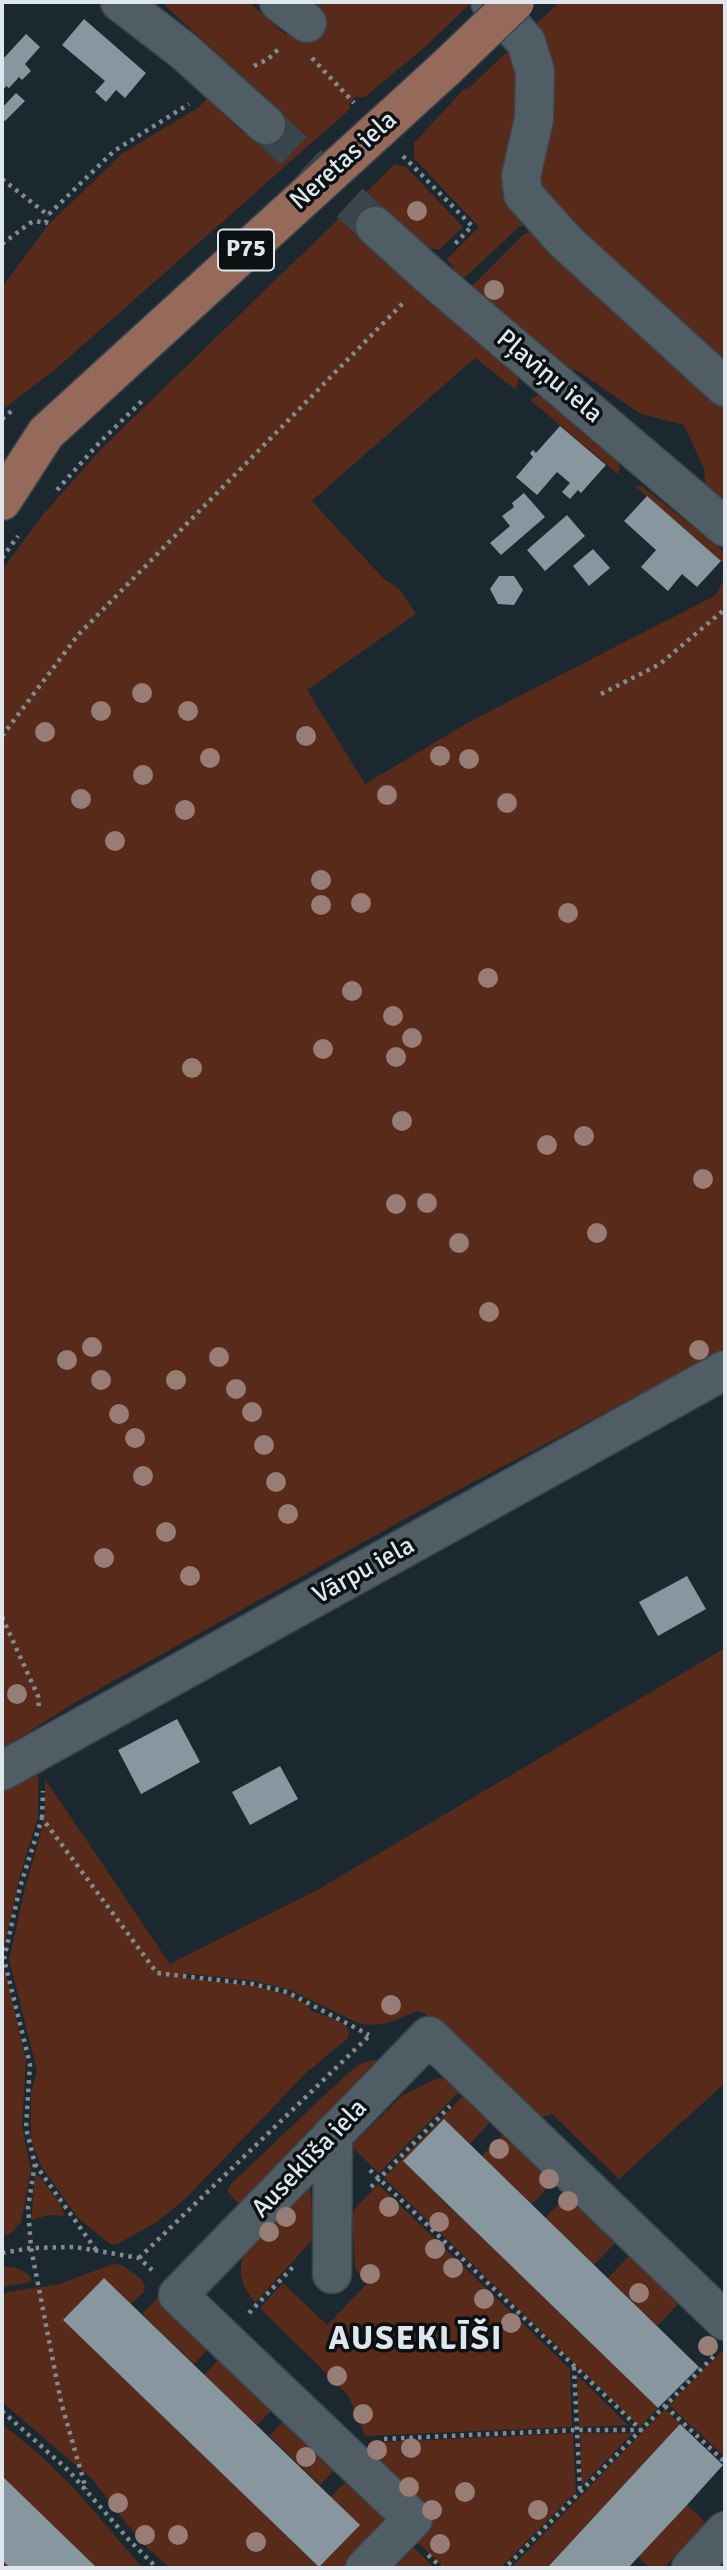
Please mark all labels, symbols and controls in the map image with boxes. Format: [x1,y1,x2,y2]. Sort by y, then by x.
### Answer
street label: Neretas iela [284,105,404,217]
road number: P75 [218,230,274,270]
street label: Pļaviņu iela [490,324,608,430]
street label: Vārpu iela [308,1530,420,1612]
street label: Auseklīša iela [246,2093,374,2225]
district label: AUSEKLĪŠI [330,2320,502,2360]

